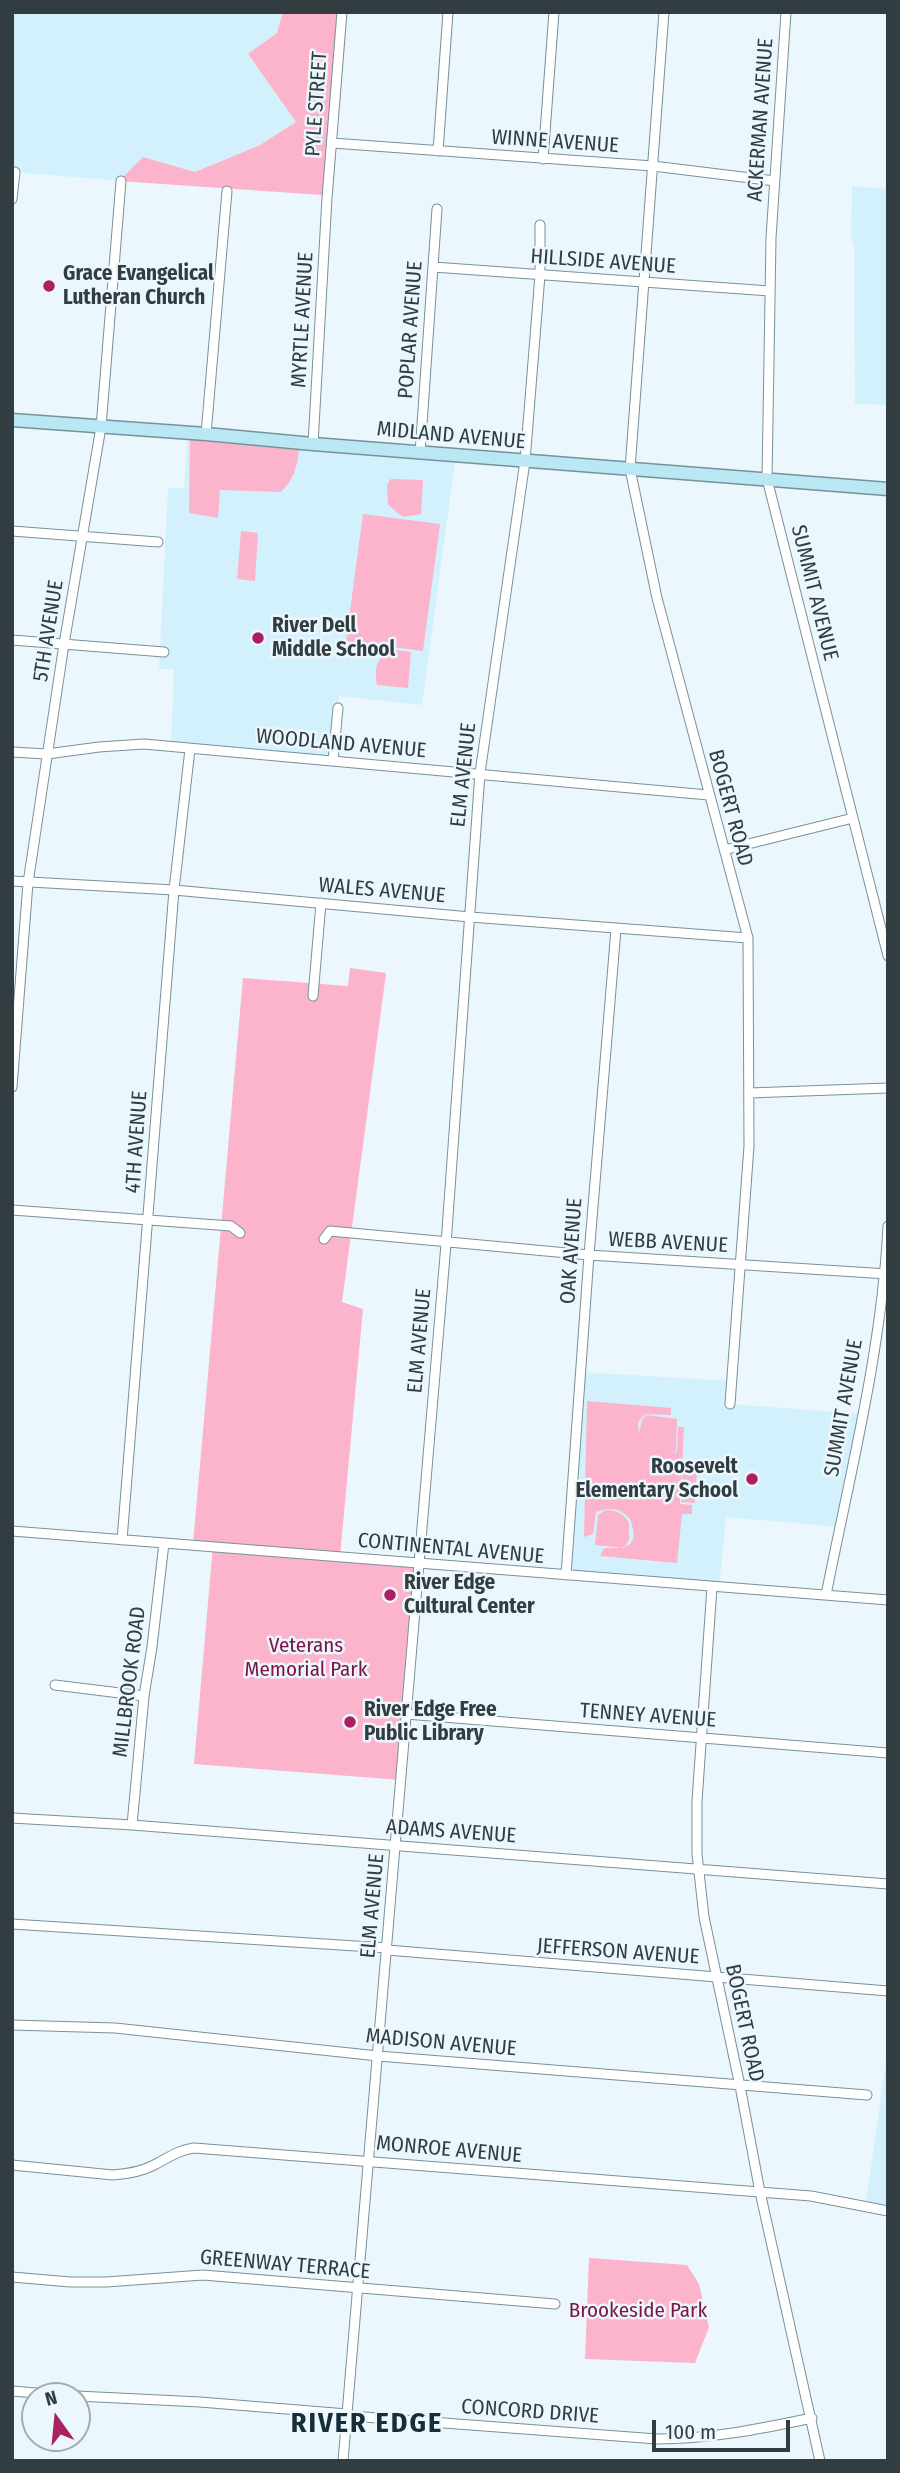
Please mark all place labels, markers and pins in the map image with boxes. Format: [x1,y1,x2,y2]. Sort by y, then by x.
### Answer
place label: Grace Evangelical Lutheran Church [63,261,214,311]
marker: Grace Evangelical Lutheran Church [41,278,57,294]
place label: River Dell Middle School [272,613,395,663]
marker: River Dell Middle School [250,630,266,646]
place label: Roosevelt Elementary School [575,1454,738,1504]
marker: Roosevelt Elementary School [744,1471,760,1487]
place label: River Edge Cultural Center [404,1570,535,1620]
marker: River Edge Cultural Center [382,1587,398,1603]
place label: River Edge Free Public Library [364,1697,497,1747]
marker: River Edge Free Public Library [342,1714,358,1730]

